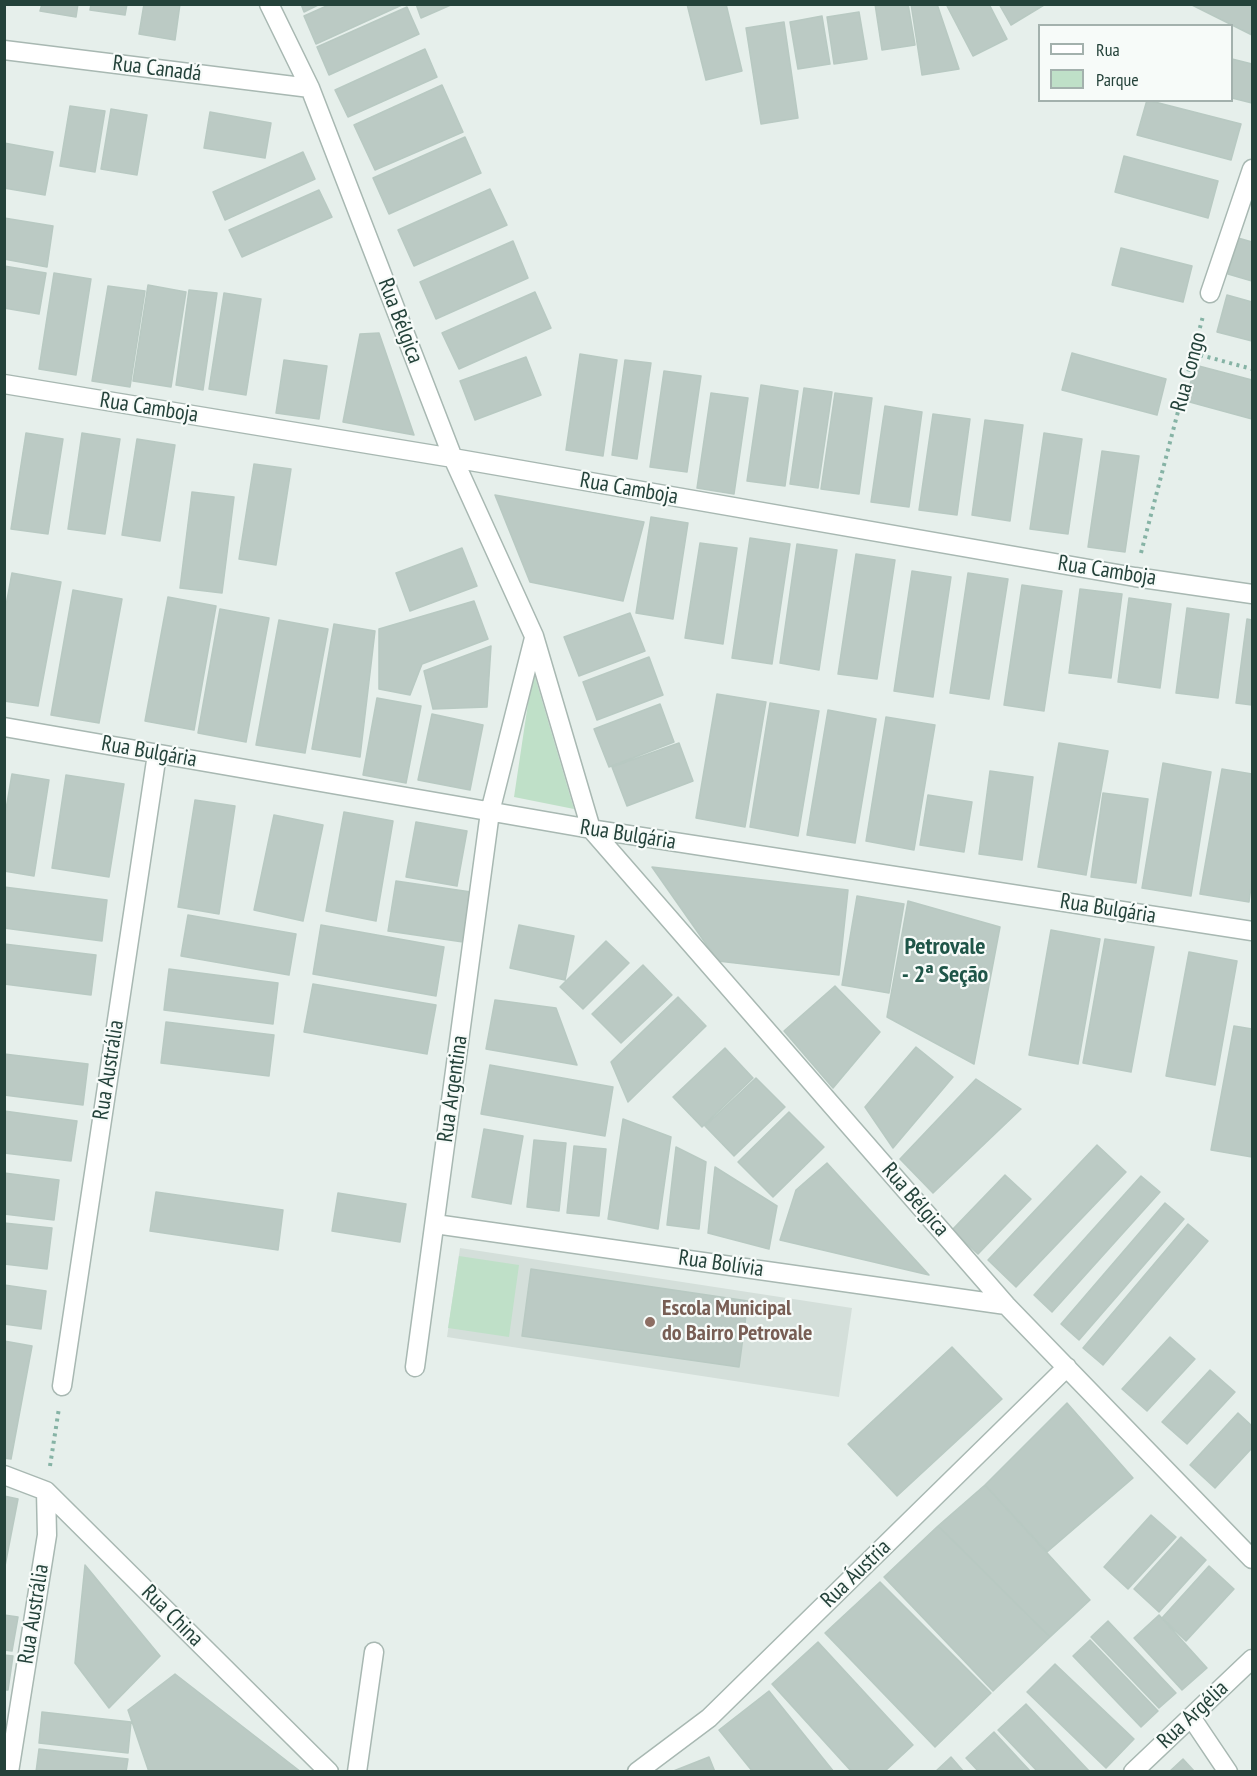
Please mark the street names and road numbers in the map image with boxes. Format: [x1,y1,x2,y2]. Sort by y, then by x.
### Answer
street label: Rua Canadá [111,50,203,88]
street label: Rua Bélgica [372,275,428,367]
street label: Rua Congo [1166,329,1212,415]
street label: Rua Camboja [98,387,200,429]
street label: Rua Camboja [578,467,680,511]
street label: Rua Camboja [1056,550,1158,592]
street label: Rua Bulgária [99,731,199,773]
street label: Rua Bulgária [578,814,678,856]
street label: Rua Bulgária [1058,888,1158,930]
street label: Rua Austrália [88,1018,130,1122]
street label: Rua Argentina [432,1034,474,1144]
street label: Rua Bélgica [876,1158,954,1242]
street label: Rua Bolívia [677,1245,765,1283]
street label: Rua Áustria [816,1534,896,1614]
street label: Rua Austrália [13,1562,55,1666]
street label: Rua China [136,1580,208,1652]
street label: Rua Argélia [1152,1676,1234,1754]

